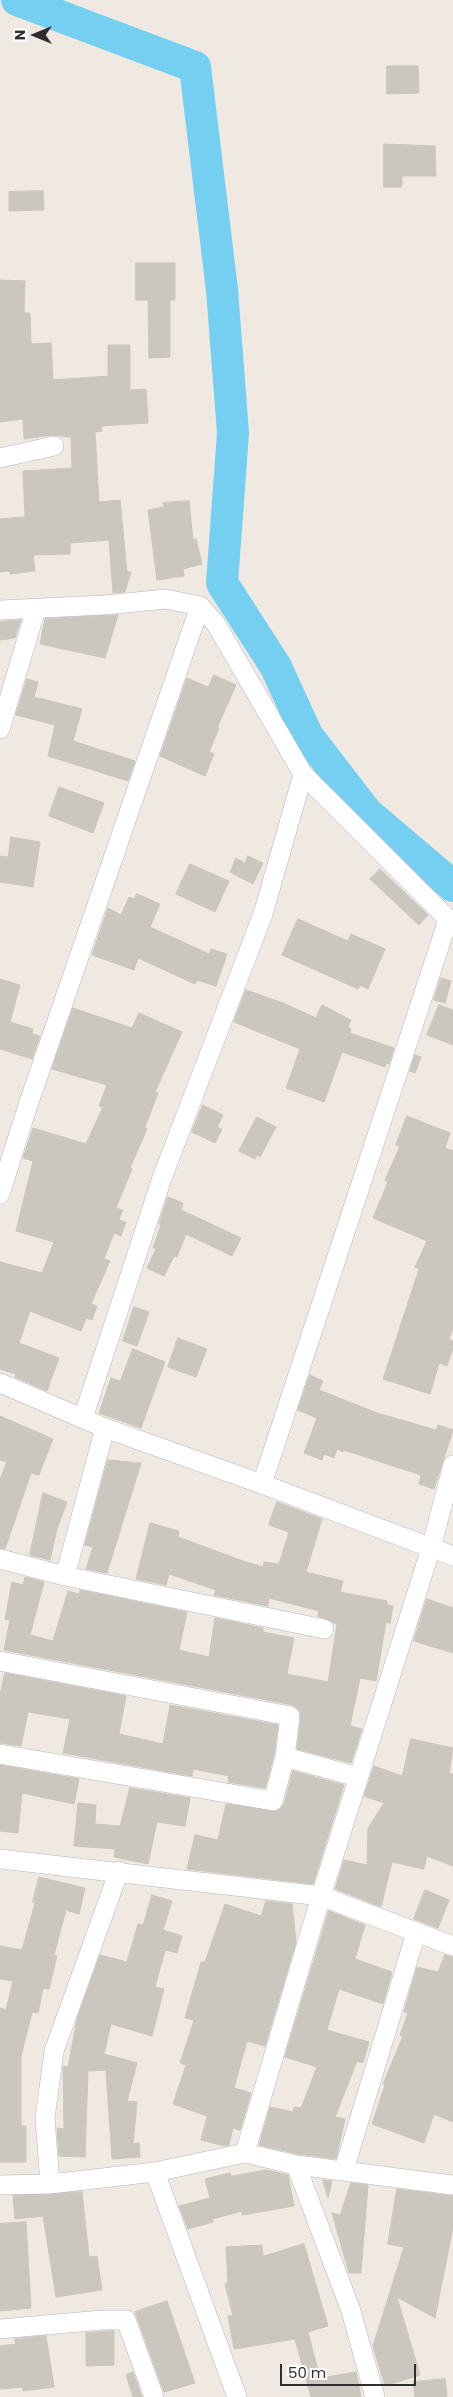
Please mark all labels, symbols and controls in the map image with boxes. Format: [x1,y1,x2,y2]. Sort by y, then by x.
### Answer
north arrow [10,10,60,60]
text: N [10,30,30,40]
scale bar [283,2354,419,2386]
text: 50 m [288,2362,326,2383]

